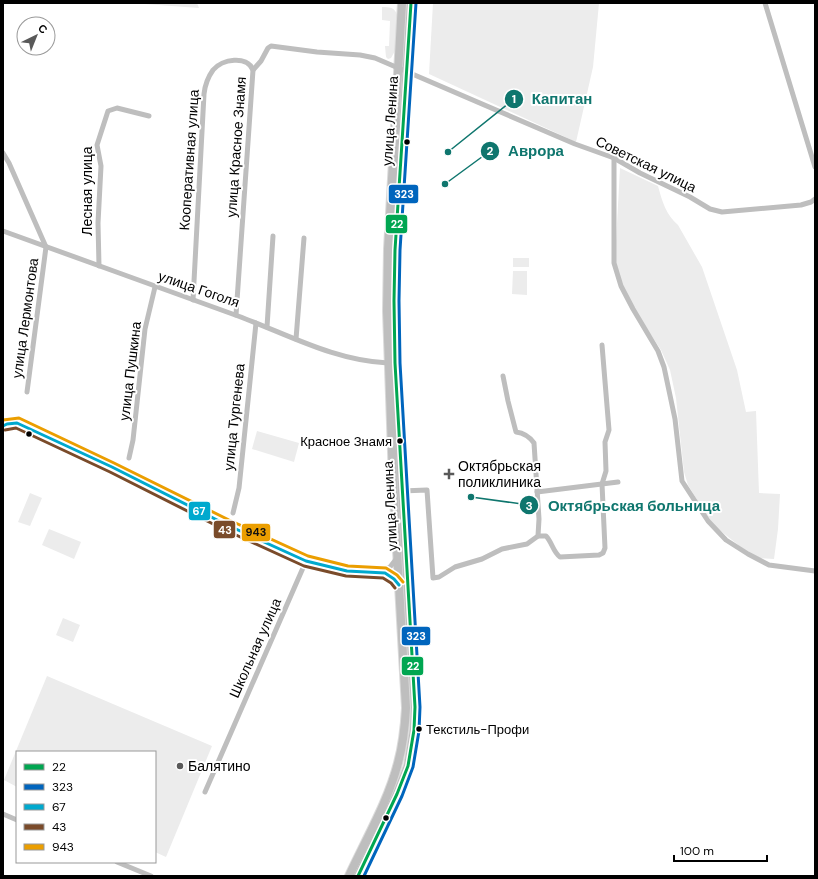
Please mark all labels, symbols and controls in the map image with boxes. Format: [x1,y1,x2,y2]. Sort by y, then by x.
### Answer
north arrow [16,16,56,56]
text: С [35,21,51,37]
street label: улица Ленина [378,75,402,167]
street label: улица Красное Знамя [222,76,250,218]
callout: Капитан [504,86,601,113]
street label: Кооперативная улица [175,89,203,231]
text: Капитан [532,89,592,109]
text: 1 [512,91,516,107]
street label: Советская улица [593,132,699,196]
unlabelled marker [402,137,412,147]
callout: Аврора [480,138,572,165]
text: Аврора [508,141,565,161]
text: 2 [487,143,494,159]
street label: Лесная улица [78,146,96,236]
line badge: 323 [388,184,419,204]
text: 323 [394,187,414,201]
line badge: 22 [385,214,408,234]
text: 22 [391,217,403,231]
street label: улица Лермонтова [8,257,42,379]
street label: улица Гоголя [156,267,242,311]
street label: улица Пушкина [115,320,145,422]
street label: улица Тургенева [219,362,249,472]
unlabelled marker [24,429,34,439]
place label: Красное Знамя [300,433,392,450]
marker: Красное Знамя [395,436,405,446]
place label: Октябрьская поликлиника [458,457,541,491]
street label: улица Ленина [379,460,401,552]
marker: Октябрьская поликлиника [443,468,455,480]
callout: Октябрьская больница [519,492,728,519]
text: Октябрьская больница [548,496,721,516]
text: 3 [525,498,533,514]
line badge: 67 [188,501,211,521]
text: 67 [193,504,205,518]
line badge: 43 [213,520,236,539]
text: 43 [218,523,232,537]
line badge: 943 [241,523,271,542]
text: 943 [246,525,266,539]
street label: Школьная улица [225,595,285,701]
line badge: 323 [401,626,431,646]
text: 323 [406,629,426,643]
line badge: 22 [401,656,424,676]
text: 22 [407,659,419,673]
place label: Текстиль-Профи [426,721,529,738]
marker: Текстиль-Профи [414,724,424,734]
legend [16,751,156,863]
place label: Балятино [188,757,251,775]
text: 22 [52,759,66,775]
marker: Балятино [175,761,185,771]
text: 323 [52,779,73,795]
text: 67 [52,799,66,815]
unlabelled marker [381,813,391,823]
text: 43 [52,819,66,835]
scale bar [674,837,767,863]
text: 943 [52,839,74,855]
text: 100 m [680,843,714,859]

